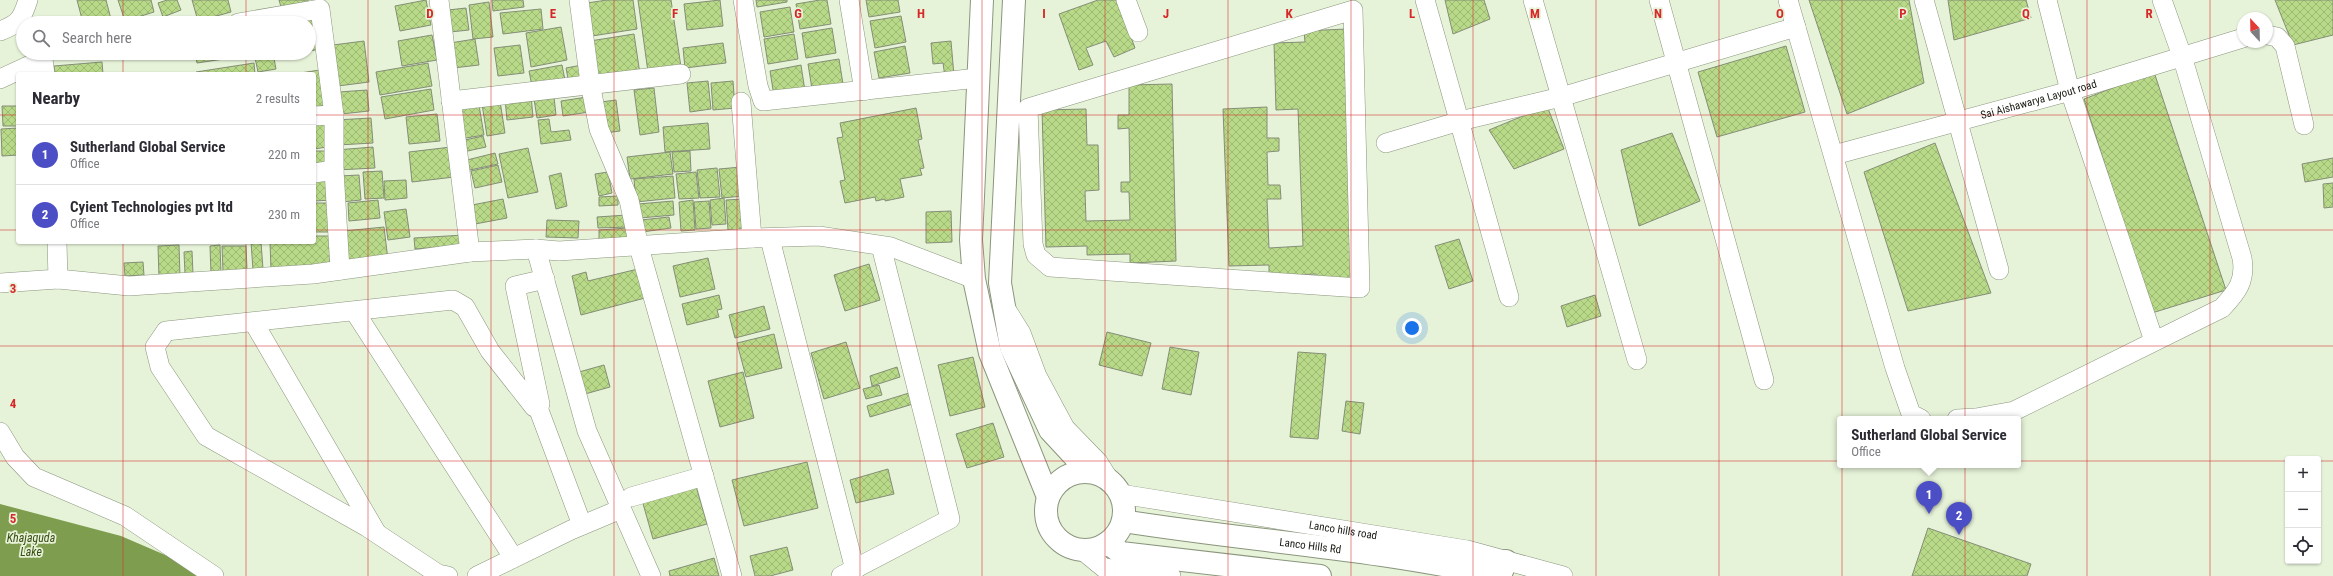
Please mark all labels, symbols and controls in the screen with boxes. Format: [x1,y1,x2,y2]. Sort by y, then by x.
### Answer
text: D [426,6,434,21]
text: E [550,6,557,21]
text: F [672,6,678,21]
text: G [794,6,802,21]
text: H [917,6,925,21]
text: I [1042,6,1046,21]
text: J [1163,6,1169,21]
text: K [1285,6,1293,21]
text: L [1409,6,1415,21]
text: M [1530,6,1540,21]
text: N [1654,6,1662,21]
text: O [1776,6,1784,21]
text: P [1899,6,1907,21]
text: Q [2022,6,2030,21]
text: R [2145,6,2153,21]
north arrow [2237,12,2273,48]
search box [16,16,316,60]
icon: search [30,27,52,49]
text: Search here [62,29,132,47]
street label: Sai Aishawarya Layout road [1979,77,2098,121]
text: Nearby [32,88,80,108]
text: 2 results [256,91,300,106]
text: Sutherland Global Service [70,138,225,156]
text: 1 [42,147,48,162]
text: 220 m [268,147,300,162]
text: Office [70,156,100,171]
text: Cyient Technologies pvt ltd [70,198,233,216]
text: 2 [42,207,48,222]
text: 230 m [268,207,300,222]
text: Office [70,216,100,231]
text: 3 [10,281,16,296]
your location [1402,318,1422,338]
text: 4 [10,396,17,411]
popup [1837,416,2021,468]
text: Sutherland Global Service [1851,426,2007,444]
text: Office [1851,444,1881,459]
map controls [2285,456,2321,564]
button: + [2285,456,2321,492]
pin: 1 [1916,481,1942,514]
button: − [2285,492,2321,528]
pin: 2 [1946,502,1972,535]
text: 5 [10,511,17,526]
street label: Lanco hills road [1308,518,1378,542]
button: locate [2285,528,2321,564]
water label: Khajaguda Lake [7,531,55,559]
street label: Lanco Hills Rd [1279,535,1342,556]

